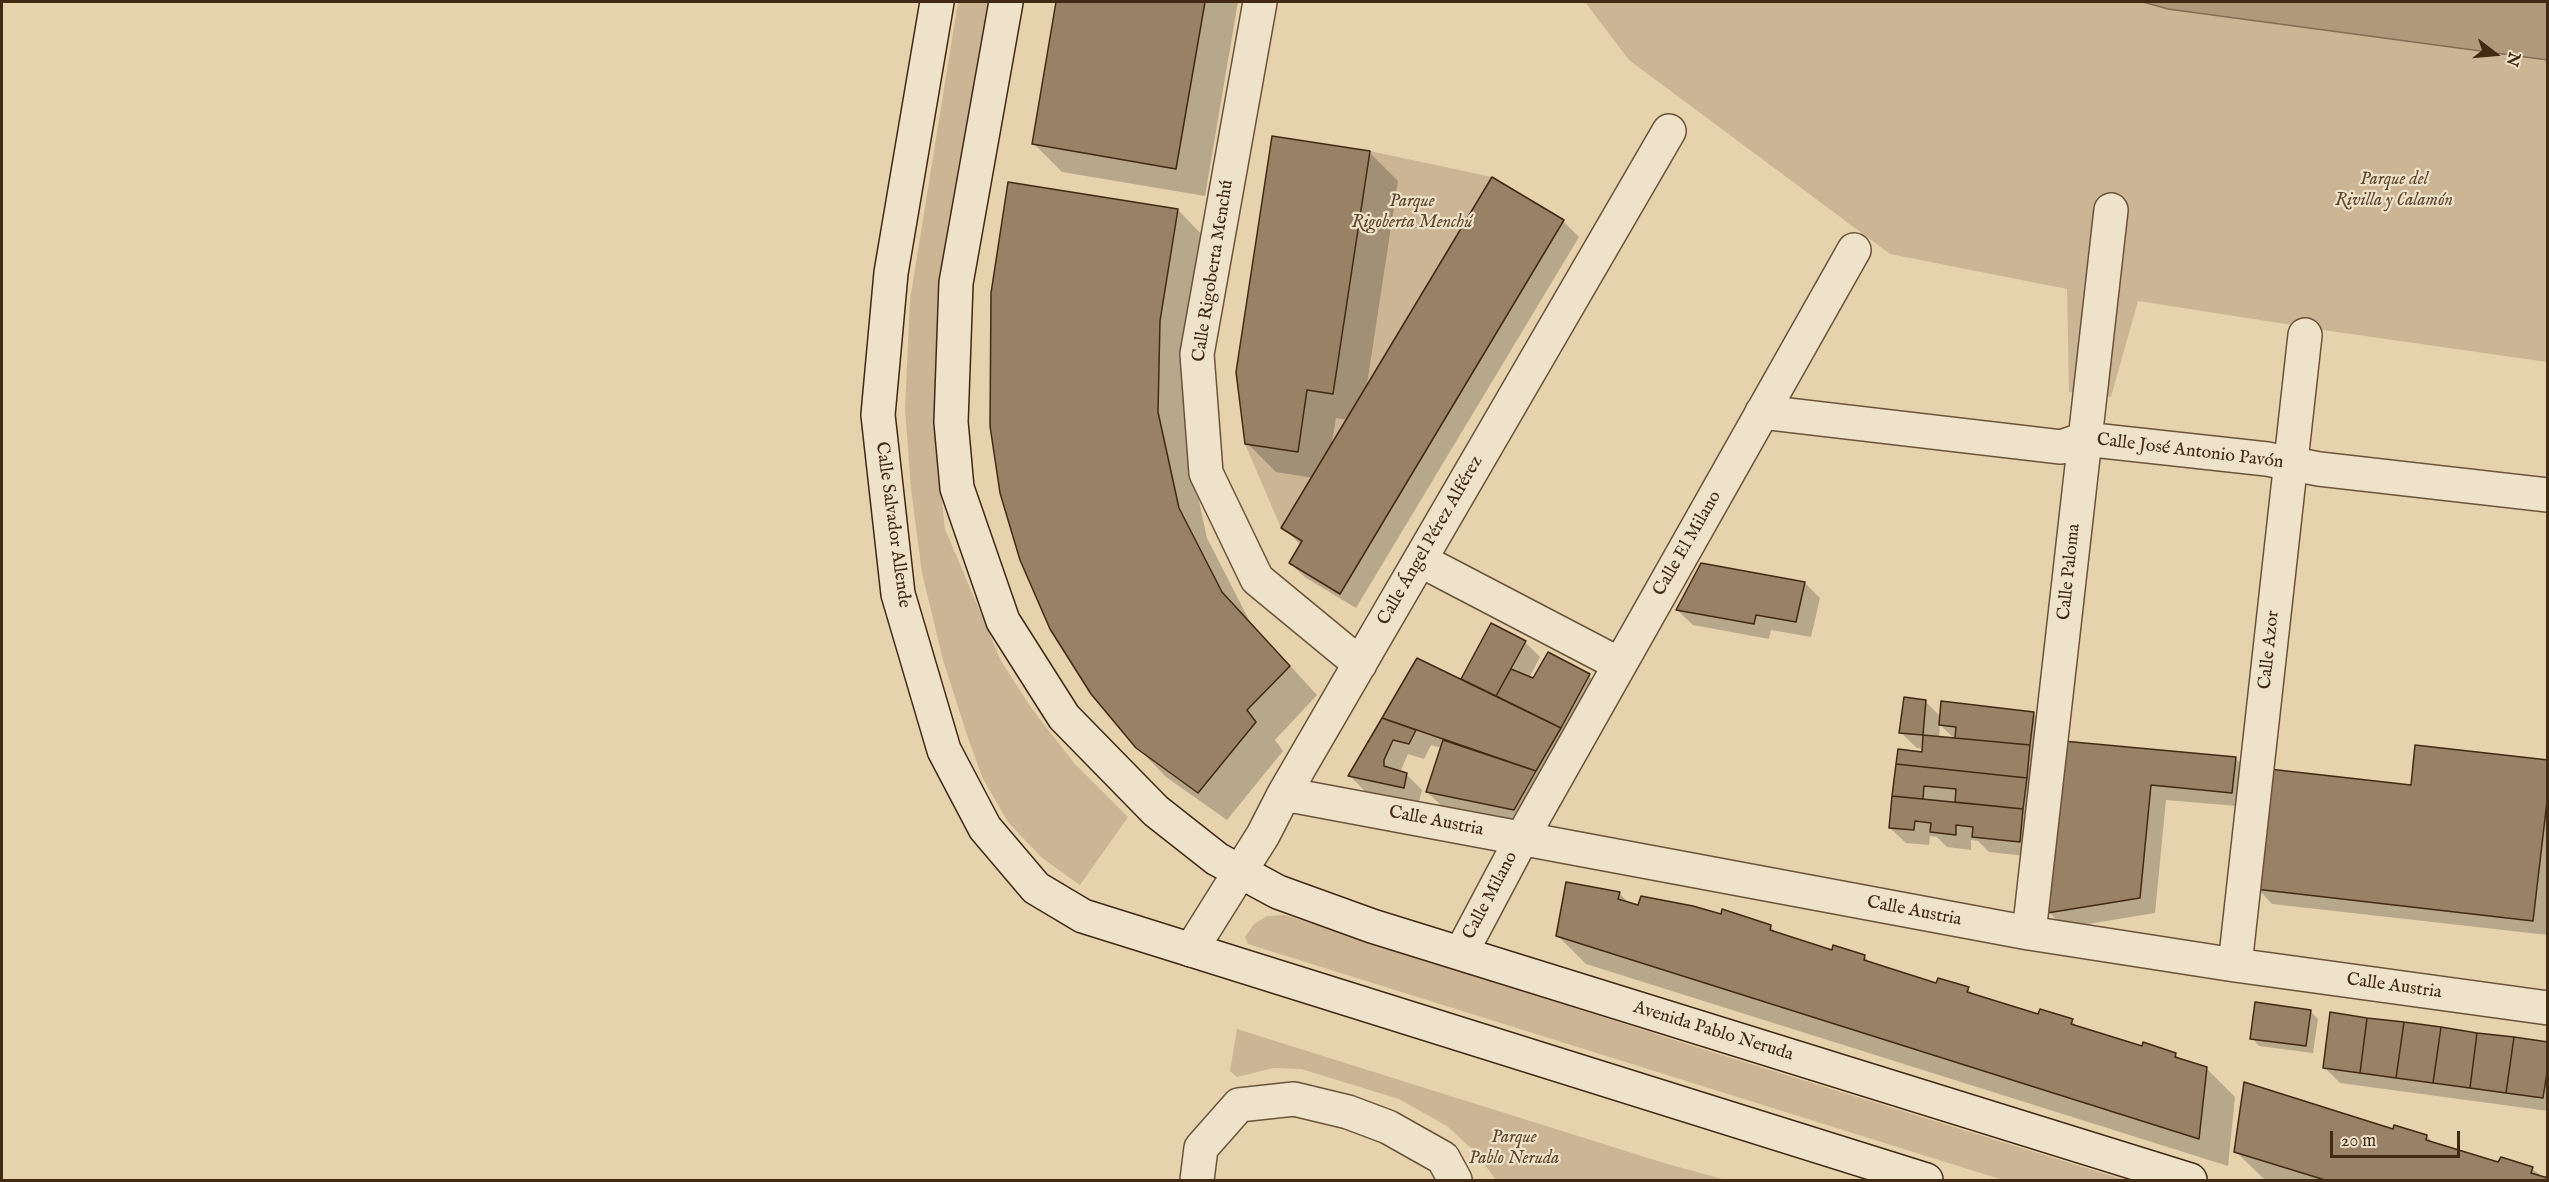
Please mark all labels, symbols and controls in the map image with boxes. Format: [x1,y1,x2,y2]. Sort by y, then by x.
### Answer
north arrow [2465,24,2525,84]
text: N [2501,50,2524,68]
park label: Parque del Rivilla y Calamón [2335,169,2453,212]
street label: Calle Rigoberta Menchú [1189,178,1239,364]
park label: Parque Rigoberta Menchú [1352,191,1472,234]
street label: Calle José Antonio Pavón [2095,430,2285,474]
street label: Calle Salvador Allende [870,441,914,609]
street label: Calle Ángel Pérez Alférez [1374,453,1488,629]
street label: Calle El Milano [1649,488,1727,600]
street label: Calle Paloma [2054,523,2086,621]
street label: Calle Azor [2255,609,2285,691]
street label: Calle Austria [1387,802,1485,842]
street label: Calle Milano [1459,848,1523,944]
street label: Calle Austria [1865,892,1963,932]
street label: Calle Austria [2345,970,2443,1004]
street label: Avenida Pablo Neruda [1630,997,1796,1067]
scale bar [2333,1119,2464,1157]
park label: Parque Pablo Neruda [1469,1127,1559,1170]
text: 20 m [2341,1130,2376,1153]

